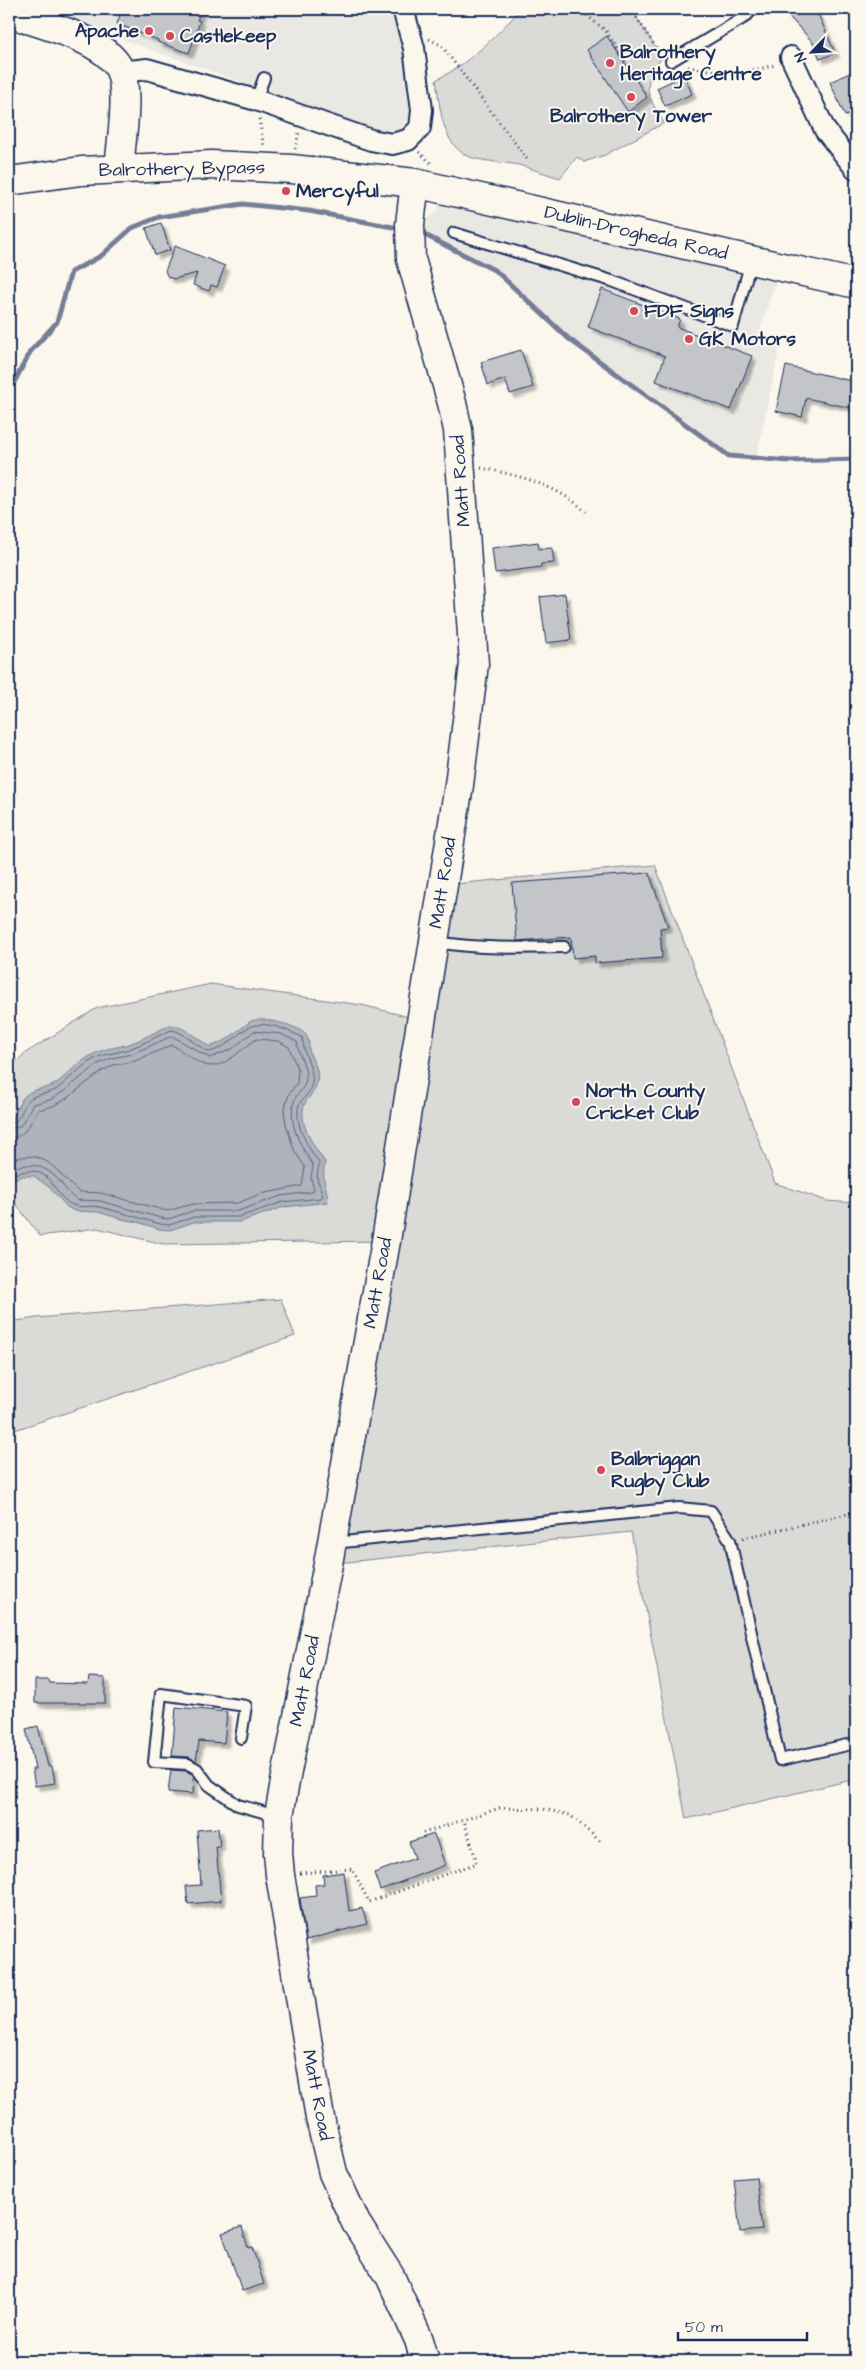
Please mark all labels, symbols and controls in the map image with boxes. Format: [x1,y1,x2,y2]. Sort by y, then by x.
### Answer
place label: Apache [75,18,140,45]
place label: Castlekeep [180,23,277,50]
marker: Apache [143,25,155,37]
north arrow [788,28,838,78]
marker: Castlekeep [164,30,176,42]
place label: Balrothery Heritage Centre [620,39,763,89]
text: N [790,49,812,65]
marker: Balrothery Heritage Centre [604,57,616,69]
marker: Balrothery Tower [625,91,637,103]
place label: Balrothery Tower [550,103,712,131]
street label: Balrothery Bypass [99,154,265,185]
place label: Mercyful [296,178,379,206]
marker: Mercyful [280,185,292,197]
street label: Dublin-Drogheda Road [541,199,731,268]
place label: FDF Signs [644,298,735,326]
marker: FDF Signs [628,305,640,317]
place label: GK Motors [699,326,797,353]
marker: GK Motors [683,333,695,345]
street label: Matt Road [444,434,478,528]
street label: Matt Road [422,835,464,931]
place label: North County Cricket Club [586,1078,706,1127]
marker: North County Cricket Club [570,1096,582,1108]
street label: Matt Road [357,1235,399,1331]
place label: Balbriggan Rugby Club [611,1446,710,1496]
marker: Balbriggan Rugby Club [595,1464,607,1476]
street label: Matt Road [283,1633,327,1729]
street label: Matt Road [295,2047,339,2143]
scale bar [678,2310,806,2342]
text: 50 m [685,2317,723,2338]

